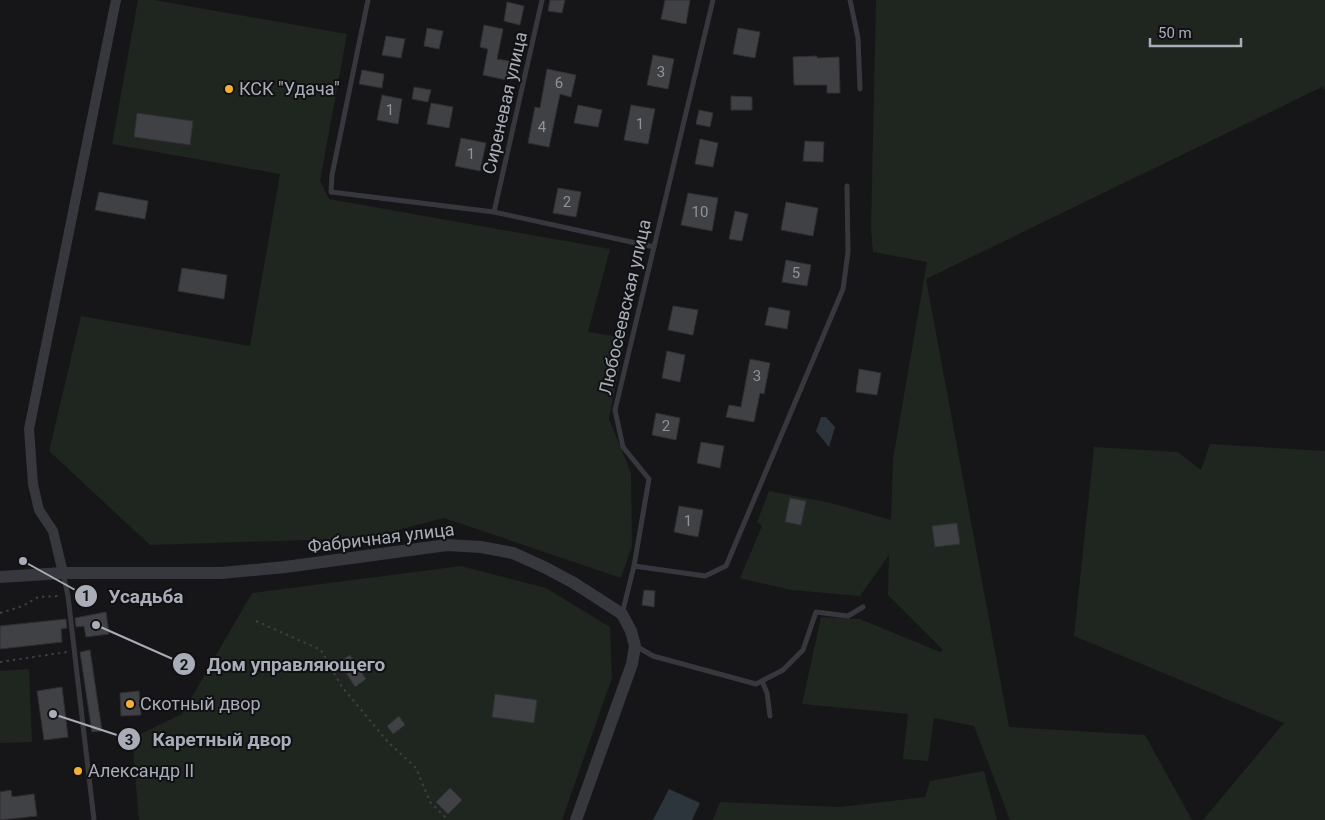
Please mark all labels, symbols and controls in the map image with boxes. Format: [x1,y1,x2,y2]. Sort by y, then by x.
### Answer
scale bar [1150,15,1241,47]
text: 50 m [1158,24,1192,42]
street label: Сиреневая улица [478,30,531,176]
house number: 3 [657,63,665,81]
house number: 6 [555,74,563,92]
place label: КСК "Удача" [239,78,340,99]
marker: КСК "Удача" [223,83,235,95]
house number: 1 [386,101,394,119]
house number: 1 [636,115,644,133]
house number: 4 [538,118,547,136]
house number: 1 [467,145,475,163]
house number: 2 [563,193,571,211]
house number: 10 [692,203,708,221]
street label: Любосеевская улица [594,217,655,397]
house number: 5 [792,264,800,282]
house number: 3 [753,367,761,385]
house number: 2 [662,417,670,435]
house number: 1 [684,512,692,530]
street label: Фабричная улица [306,518,456,557]
callout: Усадьба [73,579,193,613]
text: Усадьба [109,585,183,608]
text: 1 [82,587,90,605]
callout: Дом управляющего [172,647,395,681]
text: Дом управляющего [207,653,386,676]
text: 2 [180,656,189,674]
place label: Скотный двор [140,693,261,714]
marker: Скотный двор [124,698,136,710]
callout: Каретный двор [117,722,301,756]
text: Каретный двор [152,728,292,751]
text: 3 [125,731,133,749]
place label: Александр II [88,760,194,781]
marker: Александр II [72,765,84,777]

